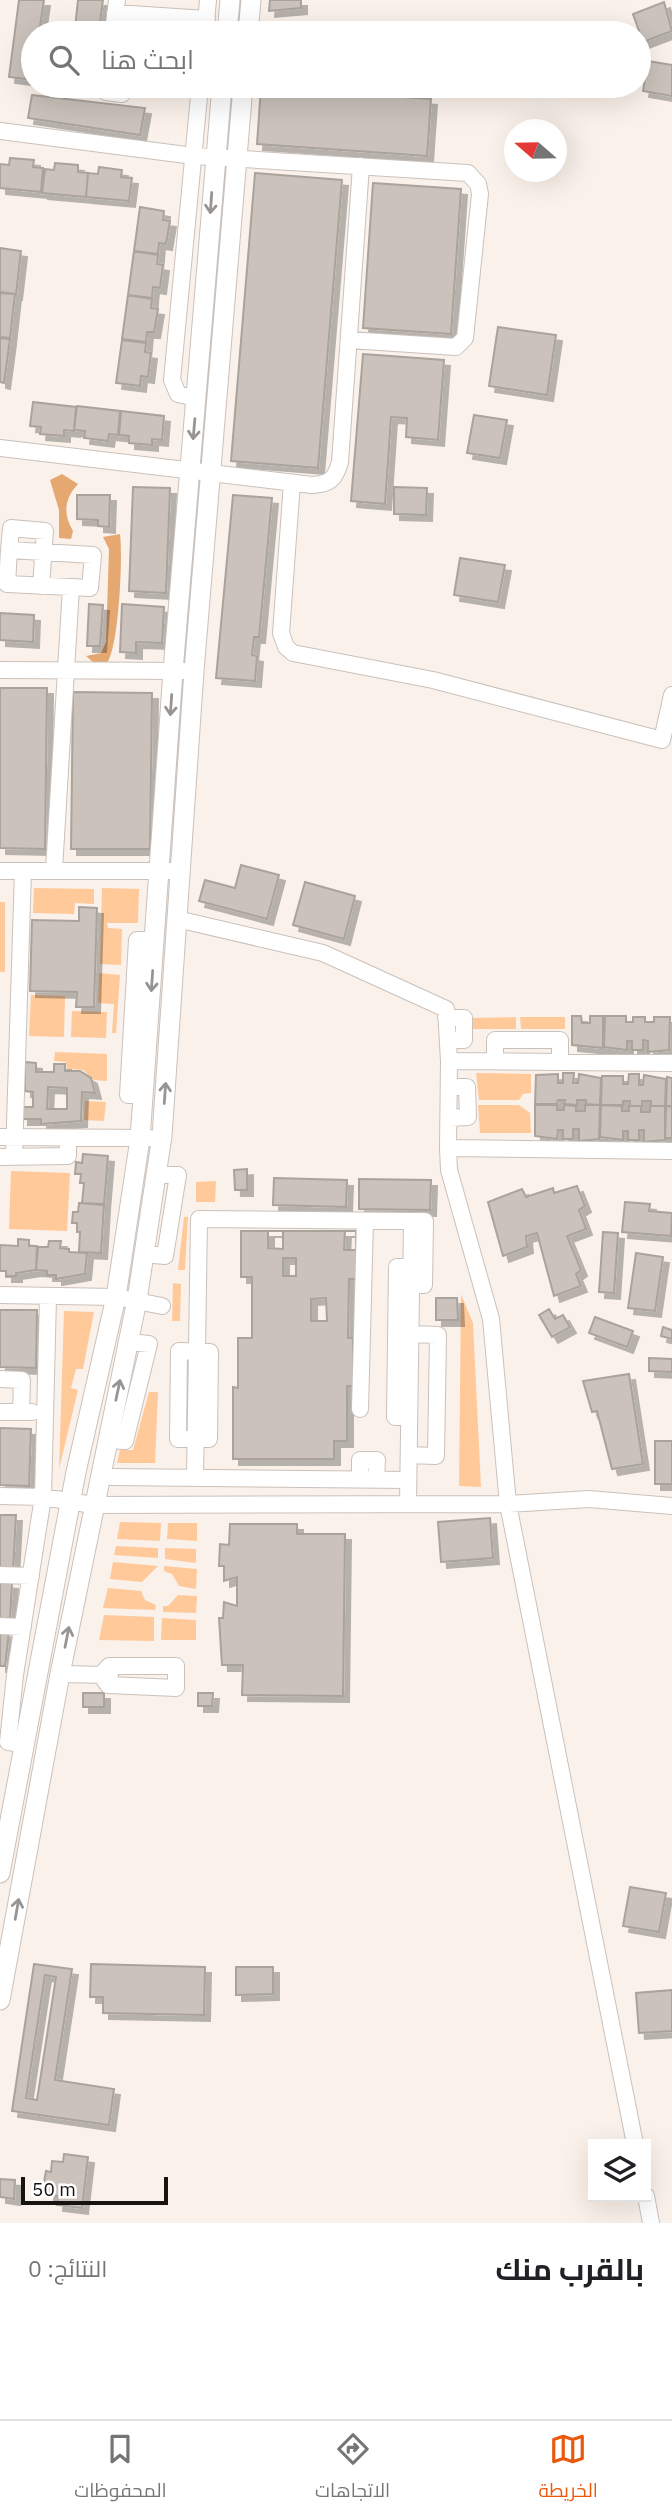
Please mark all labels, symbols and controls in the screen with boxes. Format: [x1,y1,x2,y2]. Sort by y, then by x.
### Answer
search box [21,21,651,98]
icon: search [45,41,83,79]
text: ابحث هنا [101,42,194,76]
north arrow [504,119,567,182]
one-way arrow [204,191,217,213]
one-way arrow [187,418,200,440]
one-way arrow [164,693,177,716]
one-way arrow [145,969,158,992]
one-way arrow [159,1082,172,1105]
one-way arrow [111,1379,125,1402]
one-way arrow [61,1626,75,1649]
one-way arrow [11,1898,24,1921]
map controls [588,2139,651,2202]
button: layers [588,2139,651,2202]
scale bar [21,2174,168,2206]
text: 50 m [32,2177,76,2201]
text: بالقرب منك [495,2249,644,2288]
text: النتائج: 0 [28,2253,107,2283]
tab: المحفوظات [74,2430,167,2508]
tab: الاتجاهات [315,2430,390,2508]
tab: الخريطة [539,2430,598,2508]

